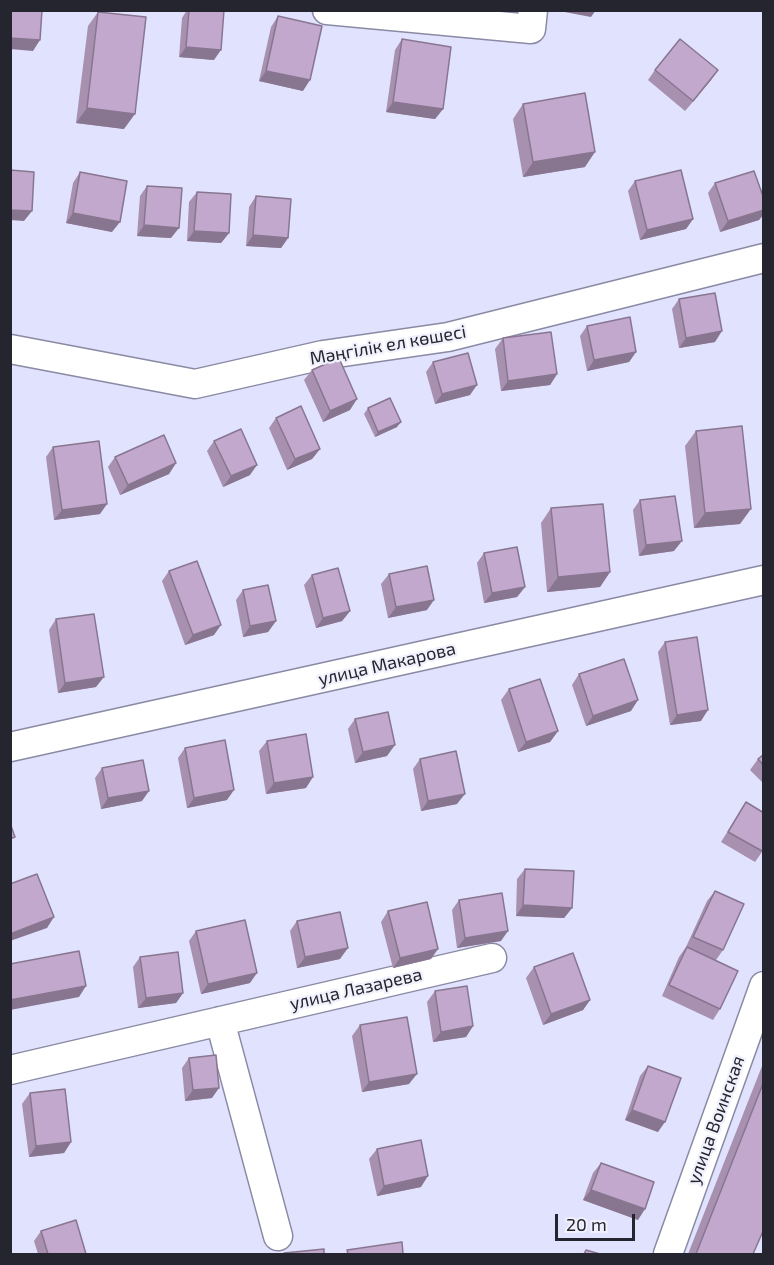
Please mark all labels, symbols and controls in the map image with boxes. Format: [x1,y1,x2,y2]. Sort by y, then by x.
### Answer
street label: Мәңгілік ел көшесі [308,321,468,369]
street label: улица Макарова [316,638,458,690]
street label: улица Лазарева [288,963,424,1015]
street label: улица Воинская [683,1053,749,1187]
scale bar [558,1202,638,1240]
text: 20 m [566,1213,607,1235]

